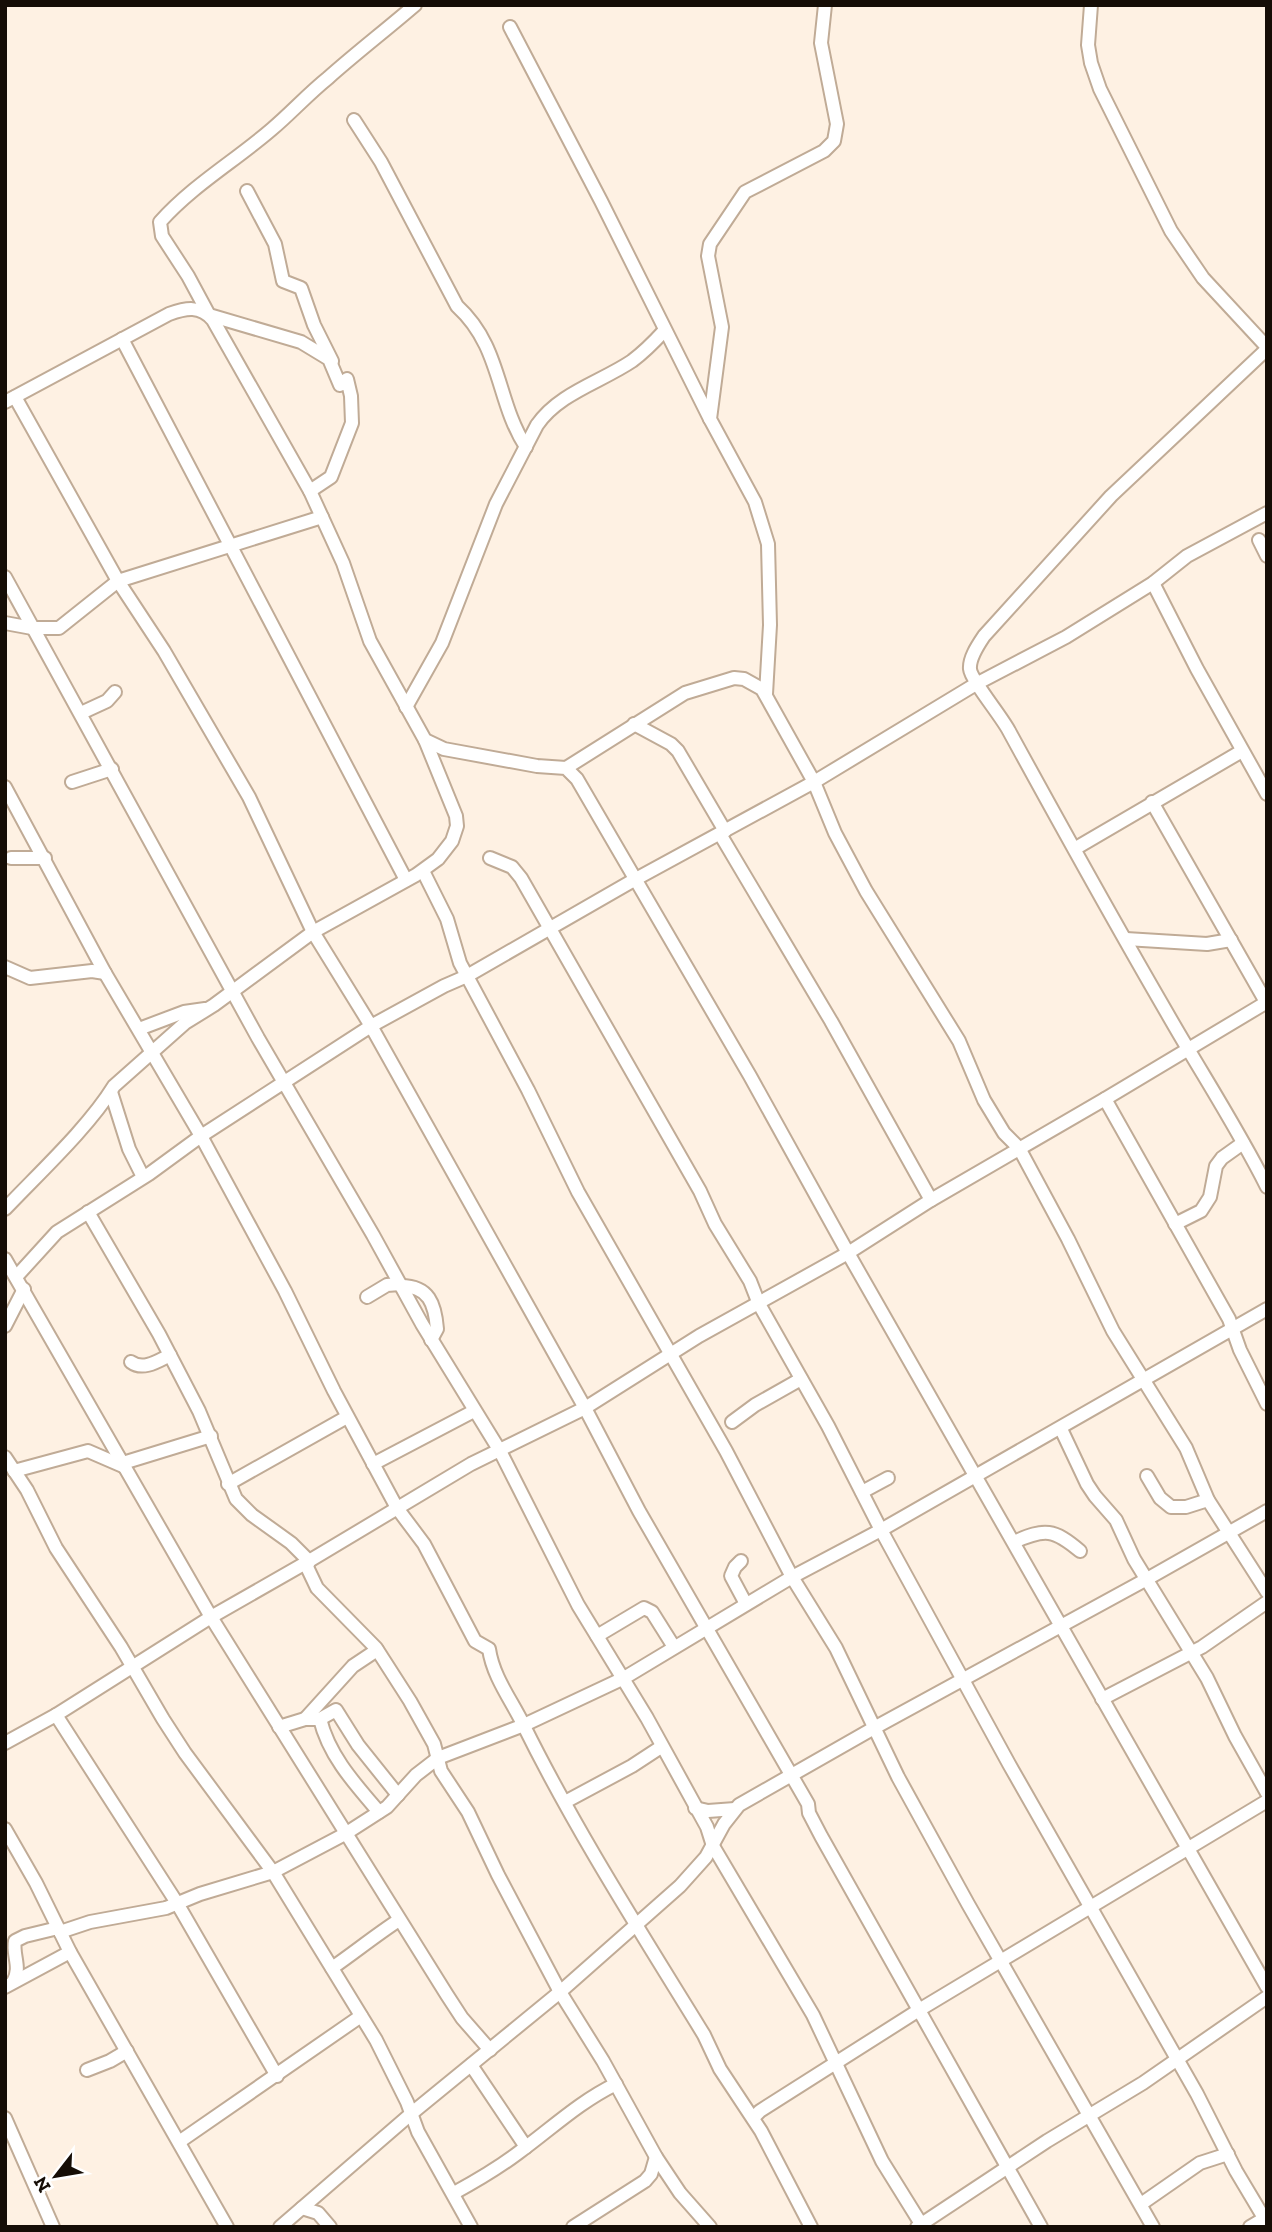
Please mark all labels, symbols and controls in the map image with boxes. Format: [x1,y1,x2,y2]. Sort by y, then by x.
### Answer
north arrow [21,2141,91,2211]
text: N [28,2172,55,2197]

